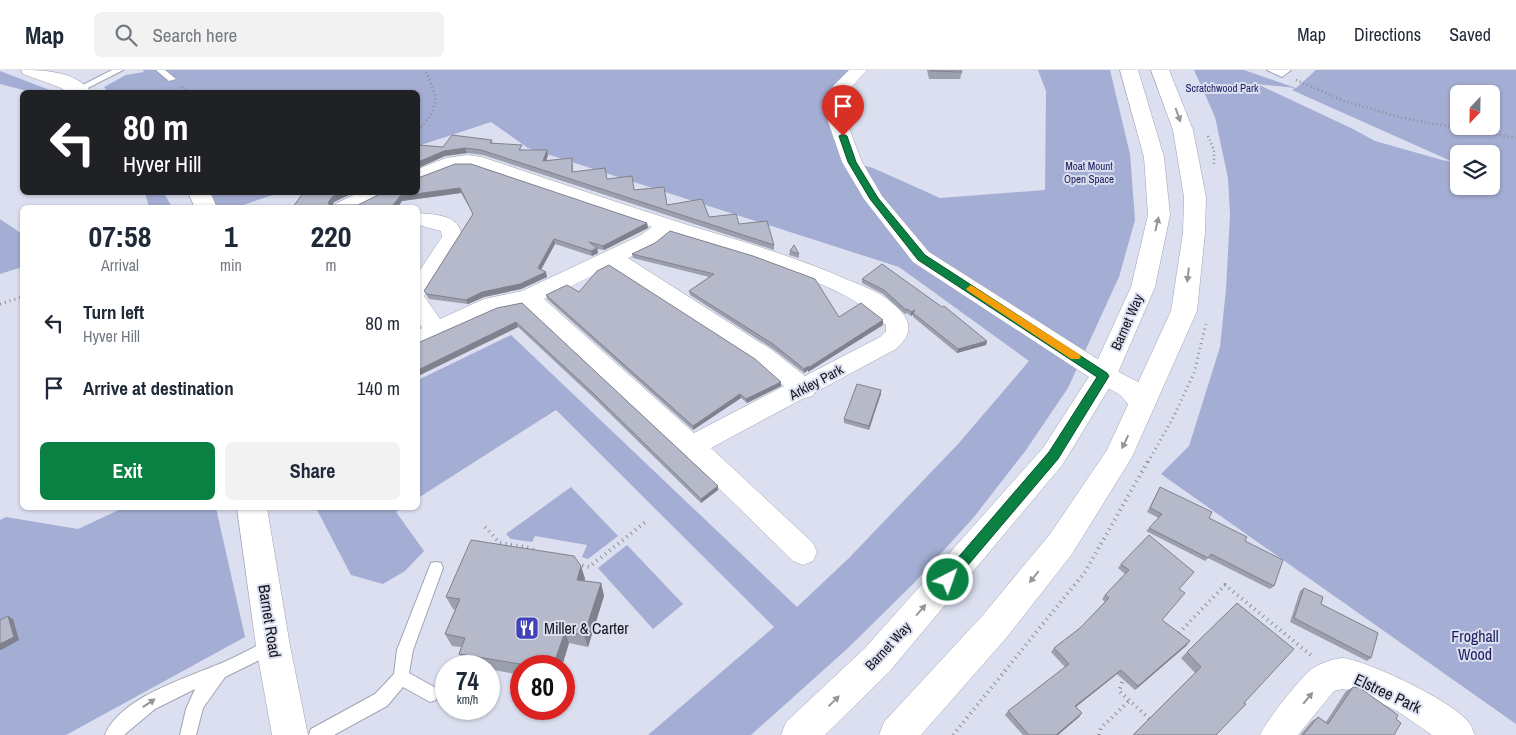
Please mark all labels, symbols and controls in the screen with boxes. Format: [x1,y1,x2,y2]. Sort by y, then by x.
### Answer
search box [94,12,444,57]
text: Map [25,19,64,51]
icon: search [112,21,140,49]
text: Search here [152,22,237,48]
text: Map [1297,22,1326,47]
text: Directions [1354,22,1421,47]
text: Saved [1449,22,1491,47]
park label: Scratchwood Park [1185,81,1259,95]
pin [822,85,864,136]
north arrow [1450,85,1500,135]
map controls [1450,85,1500,195]
icon: arrive [829,92,857,120]
text: 80 m [123,104,188,151]
one-way arrow [1174,108,1182,123]
icon: left [40,110,105,175]
button: layers [1450,145,1500,195]
text: Hyver Hill [123,149,201,179]
park label: Moat Mount Open Space [1064,159,1114,186]
text: 07:58 [89,216,151,256]
text: 1 [224,216,238,256]
text: 220 [310,216,351,256]
one-way arrow [1153,216,1161,231]
text: Arrival [101,254,139,276]
text: min [220,254,242,276]
text: m [325,254,336,276]
one-way arrow [1184,268,1192,284]
street label: Barnet Way [1107,291,1147,353]
text: Turn left [83,299,144,325]
icon: left [40,309,68,337]
text: 80 m [365,310,400,336]
text: Hyver Hill [83,325,140,347]
street label: Arkley Park [785,360,846,404]
icon: arrive [40,374,68,402]
text: Arrive at destination [83,375,234,401]
text: 140 m [357,375,400,401]
one-way arrow [1120,435,1128,449]
button: Exit [40,442,215,500]
button: Share [225,442,400,500]
position arrow [921,553,973,605]
one-way arrow [1029,570,1040,583]
street label: Barnet Road [253,583,287,659]
one-way arrow [915,605,927,617]
restaurant icon: Miller & Carter [514,615,540,641]
place label: Miller & Carter [544,617,629,639]
street label: Barnet Way [861,618,915,674]
park label: Froghall Wood [1451,625,1499,665]
speed limit sign: 80 [510,655,575,720]
text: 74 [456,664,479,698]
street label: Elstree Park [1351,668,1425,718]
text: km/h [457,692,478,708]
one-way arrow [1303,692,1314,705]
one-way arrow [828,695,840,707]
one-way arrow [143,698,156,708]

